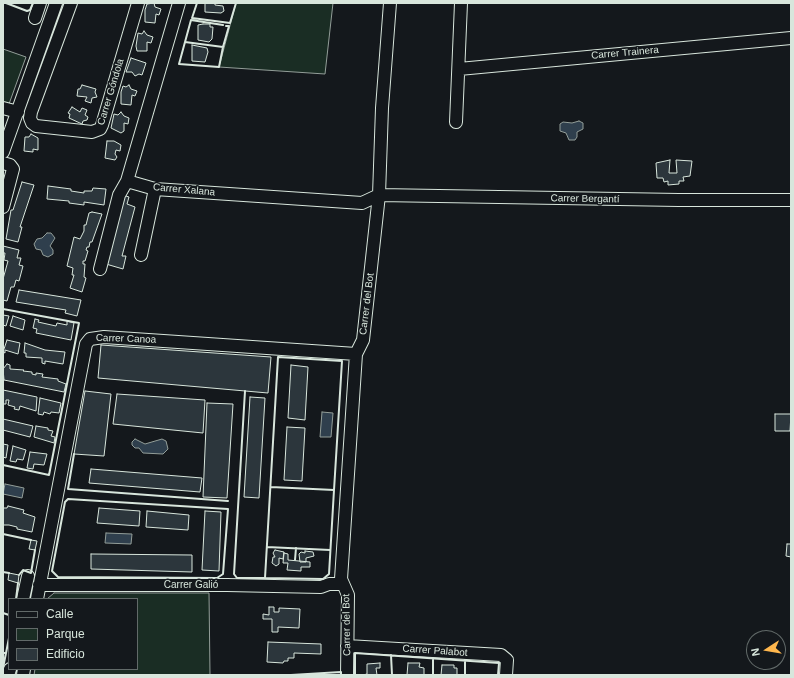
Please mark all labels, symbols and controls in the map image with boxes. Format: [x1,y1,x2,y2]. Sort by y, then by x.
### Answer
street label: Carrer Trainera [591,44,659,62]
street label: Carrer Góndola [95,57,127,127]
street label: Carrer Xalana [152,181,216,199]
street label: Carrer Bergantí [550,192,620,206]
street label: Carrer del Bot [357,272,377,336]
street label: Carrer Canoa [96,332,156,346]
street label: Carrer Galió [164,579,218,591]
street label: Carrer del Bot [340,594,354,656]
legend [8,598,138,670]
text: Calle [46,607,73,621]
text: Parque [46,627,85,641]
north arrow [746,630,786,670]
street label: Carrer Palabot [402,643,468,659]
text: Edificio [46,647,85,661]
text: N [749,647,762,657]

